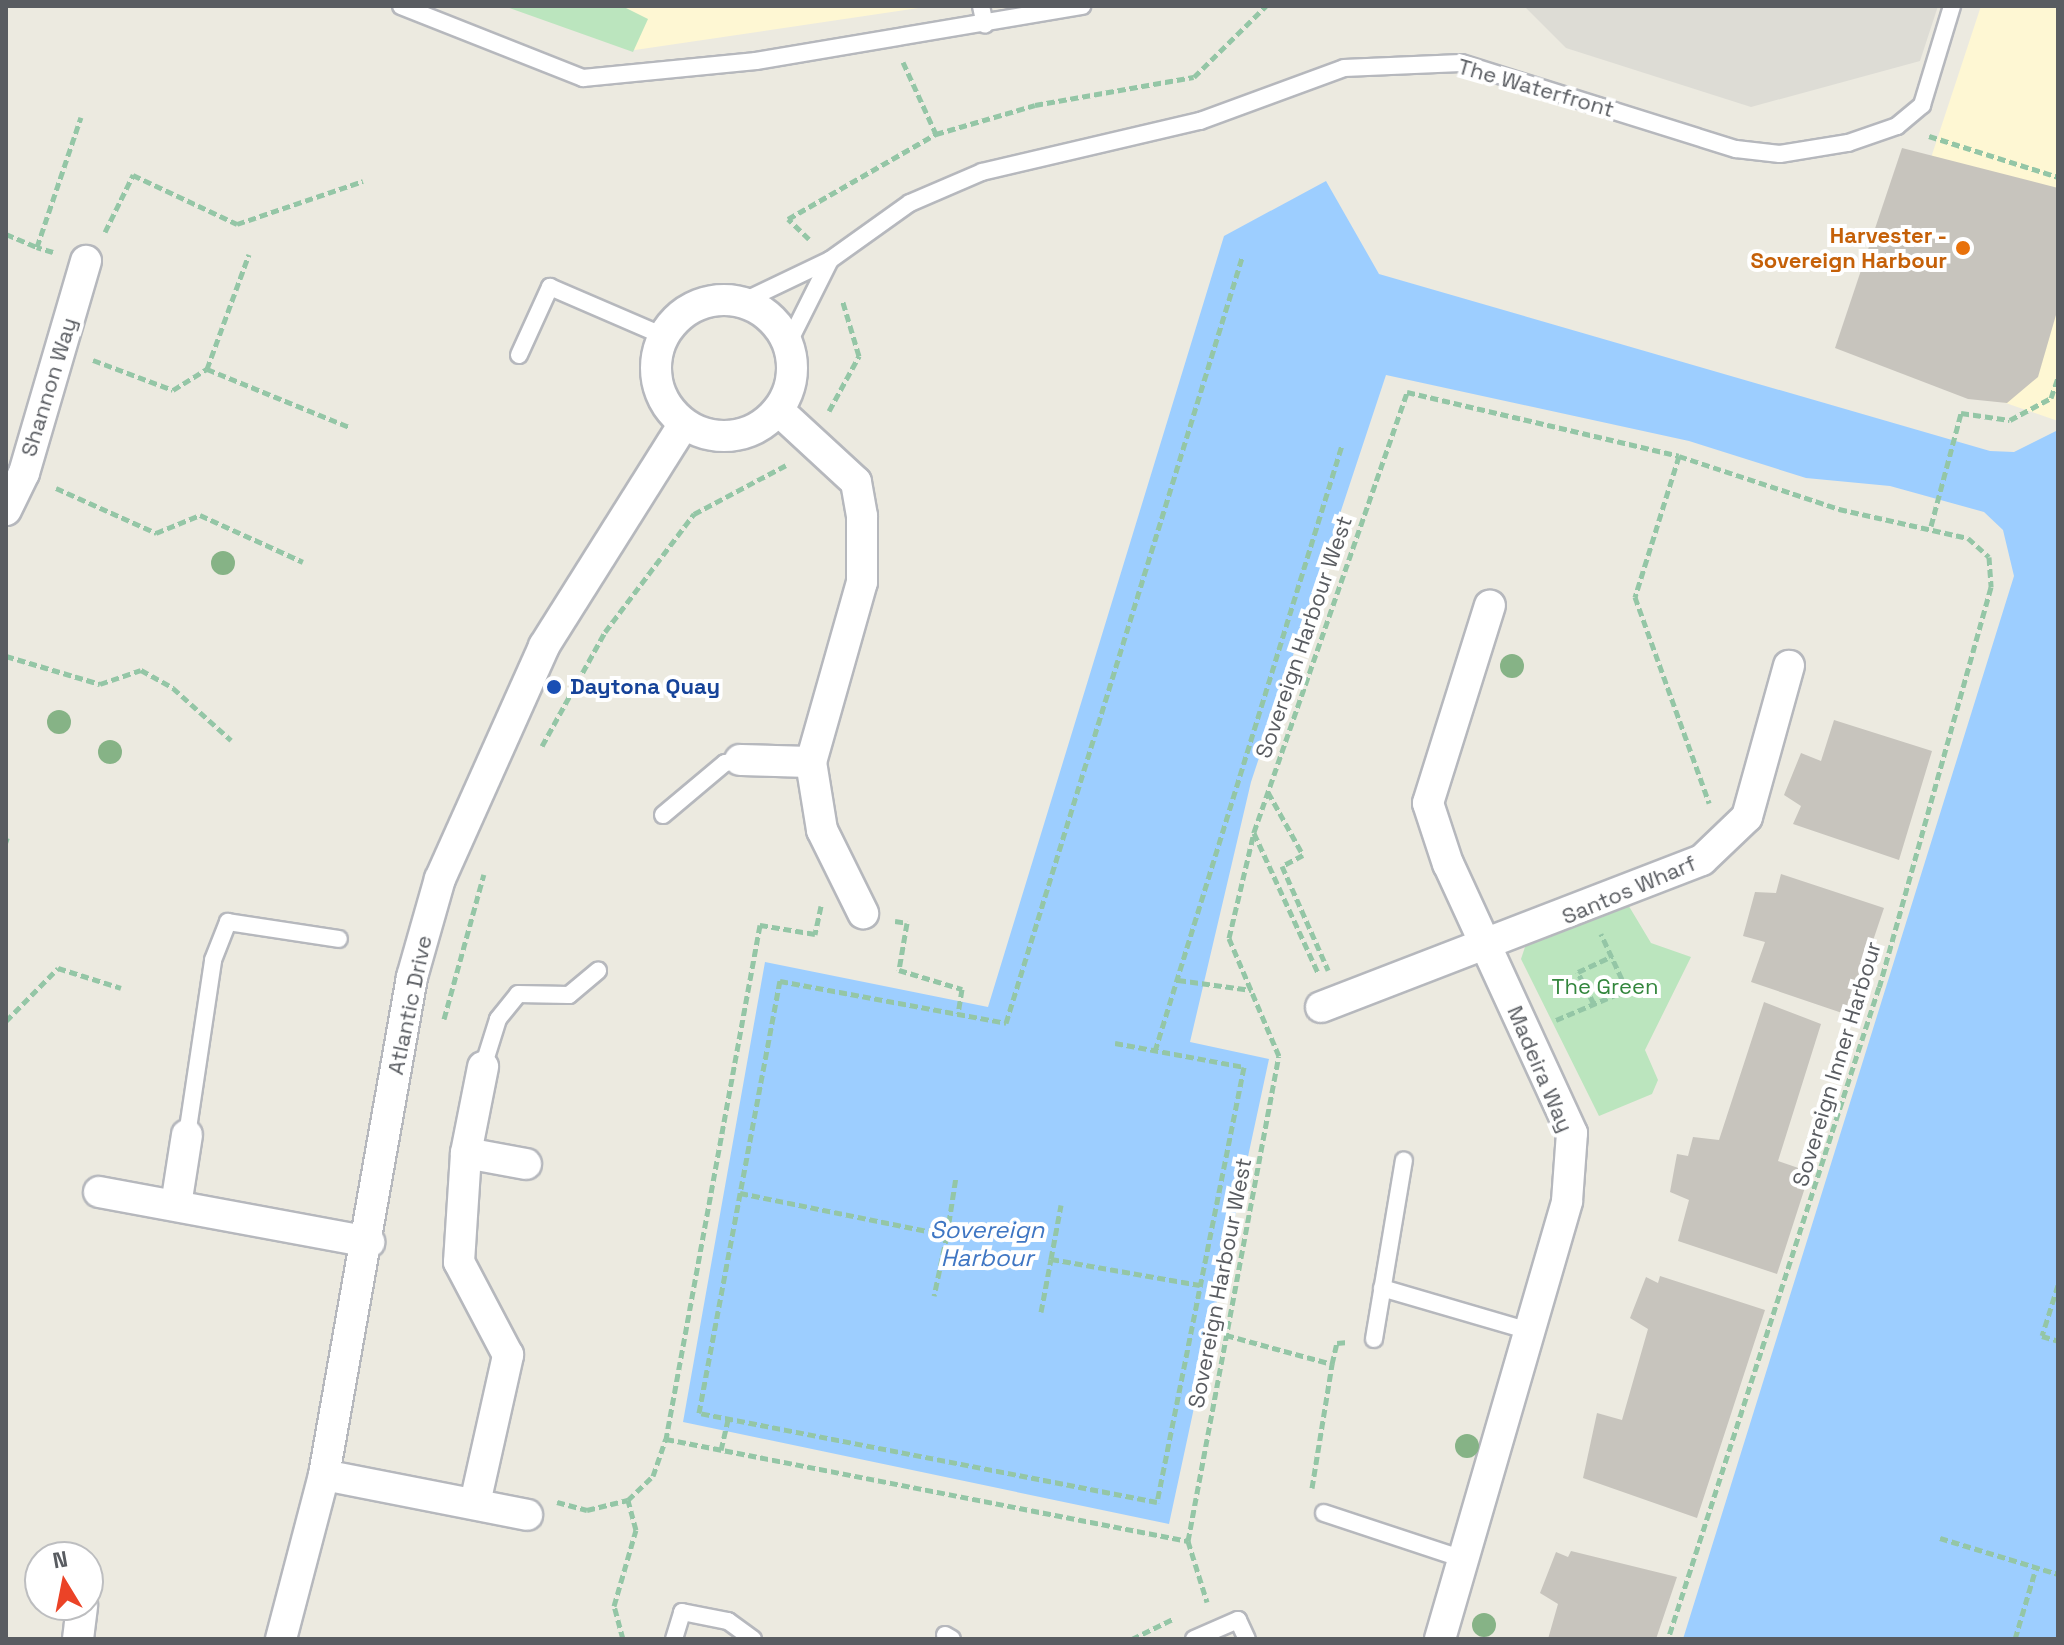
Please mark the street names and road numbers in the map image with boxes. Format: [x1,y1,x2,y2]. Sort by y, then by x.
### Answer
street label: The Waterfront [1455,53,1617,123]
street label: Shannon Way [15,314,83,460]
street label: Sovereign Harbour West [1250,512,1358,762]
street label: Santos Wharf [1558,850,1700,930]
street label: Atlantic Drive [382,933,438,1077]
street label: Sovereign Inner Harbour [1787,938,1887,1190]
street label: Madeira Way [1501,1002,1579,1136]
street label: Sovereign Harbour West [1183,1156,1257,1410]

